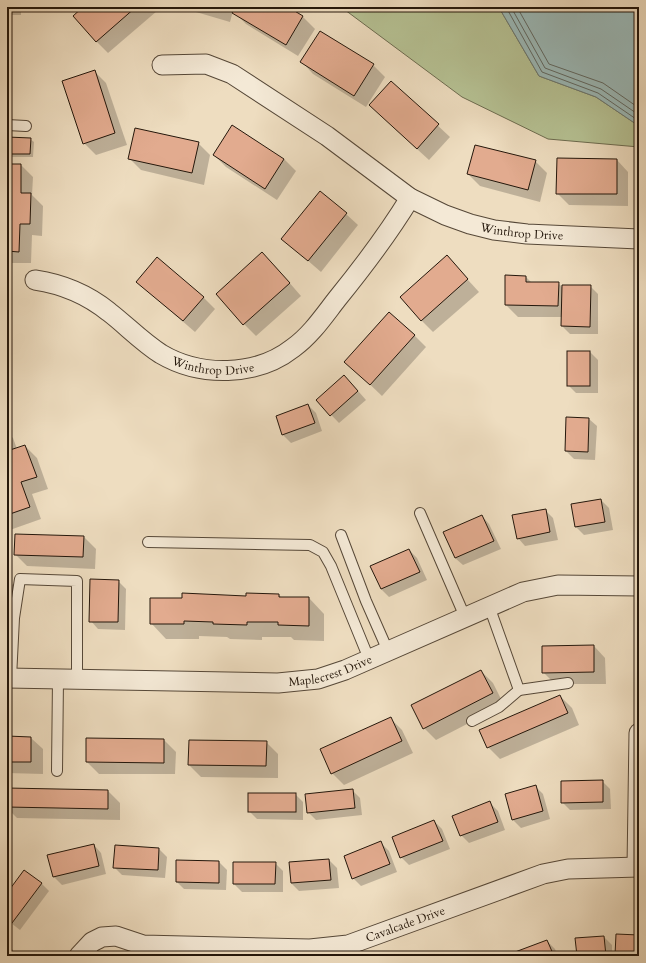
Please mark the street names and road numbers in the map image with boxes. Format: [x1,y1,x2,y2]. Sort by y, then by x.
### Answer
street label: Winthrop Drive [478,219,564,244]
street label: Winthrop Drive [169,352,256,379]
street label: Maplecrest Drive [288,651,375,690]
street label: Cavalcade Drive [363,902,447,946]

